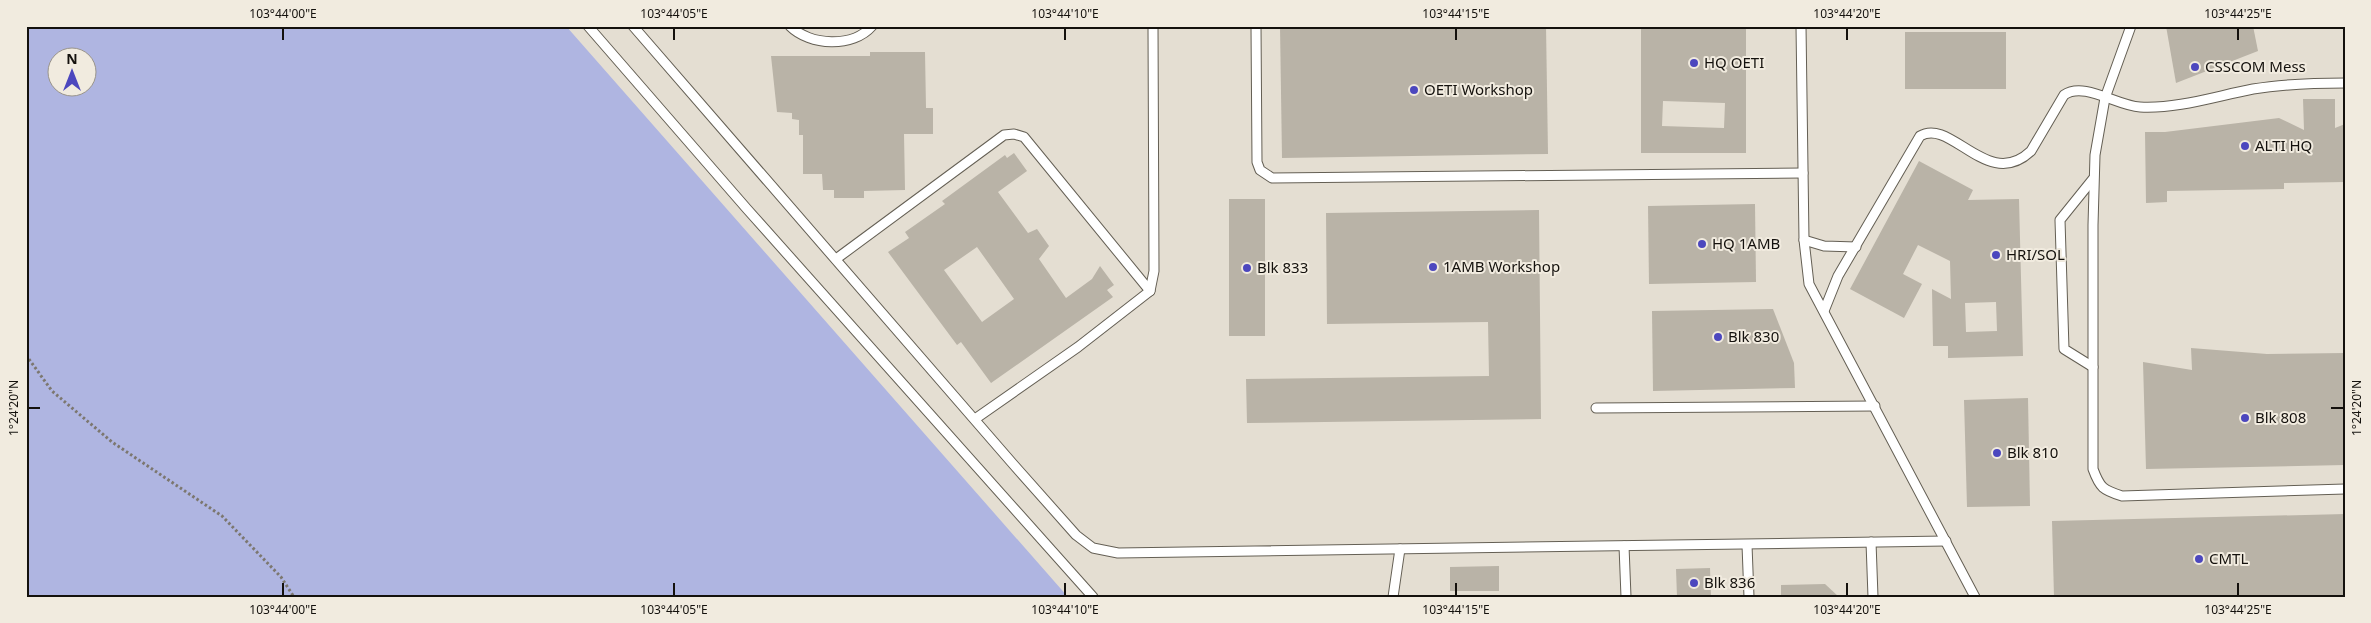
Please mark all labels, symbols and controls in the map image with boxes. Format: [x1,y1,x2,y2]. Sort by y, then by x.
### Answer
text: 103°44'00"E [249,5,317,22]
text: 103°44'05"E [640,5,708,22]
text: 103°44'10"E [1031,5,1099,22]
text: 103°44'15"E [1422,5,1490,22]
text: 103°44'20"E [1813,5,1881,22]
text: 103°44'25"E [2204,5,2272,22]
north arrow [48,48,98,98]
text: N [66,49,78,68]
place label: HQ OETI [1704,52,1764,72]
place label: CSSCOM Mess [2205,56,2306,76]
marker: HQ OETI [1688,57,1700,69]
marker: CSSCOM Mess [2189,61,2201,73]
place label: OETI Workshop [1424,79,1533,99]
marker: OETI Workshop [1408,84,1420,96]
place label: ALTI HQ [2255,135,2312,155]
marker: ALTI HQ [2239,140,2251,152]
place label: HQ 1AMB [1712,233,1780,253]
marker: HQ 1AMB [1696,238,1708,250]
place label: HRI/SOL [2006,244,2065,264]
marker: HRI/SOL [1990,249,2002,261]
place label: 1AMB Workshop [1443,256,1560,276]
place label: Blk 833 [1257,257,1308,277]
marker: 1AMB Workshop [1427,261,1439,273]
marker: Blk 833 [1241,262,1253,274]
place label: Blk 830 [1728,326,1779,346]
marker: Blk 830 [1712,331,1724,343]
text: 1°24'20"N [5,380,22,436]
text: 1°24'20"N [2348,380,2365,436]
place label: Blk 808 [2255,407,2306,427]
marker: Blk 808 [2239,412,2251,424]
place label: Blk 810 [2007,442,2058,462]
marker: Blk 810 [1991,447,2003,459]
place label: CMTL [2209,548,2248,568]
marker: CMTL [2193,553,2205,565]
place label: Blk 836 [1704,572,1755,592]
marker: Blk 836 [1688,577,1700,589]
text: 103°44'00"E [249,601,317,618]
text: 103°44'05"E [640,601,708,618]
text: 103°44'10"E [1031,601,1099,618]
text: 103°44'15"E [1422,601,1490,618]
text: 103°44'20"E [1813,601,1881,618]
text: 103°44'25"E [2204,601,2272,618]

